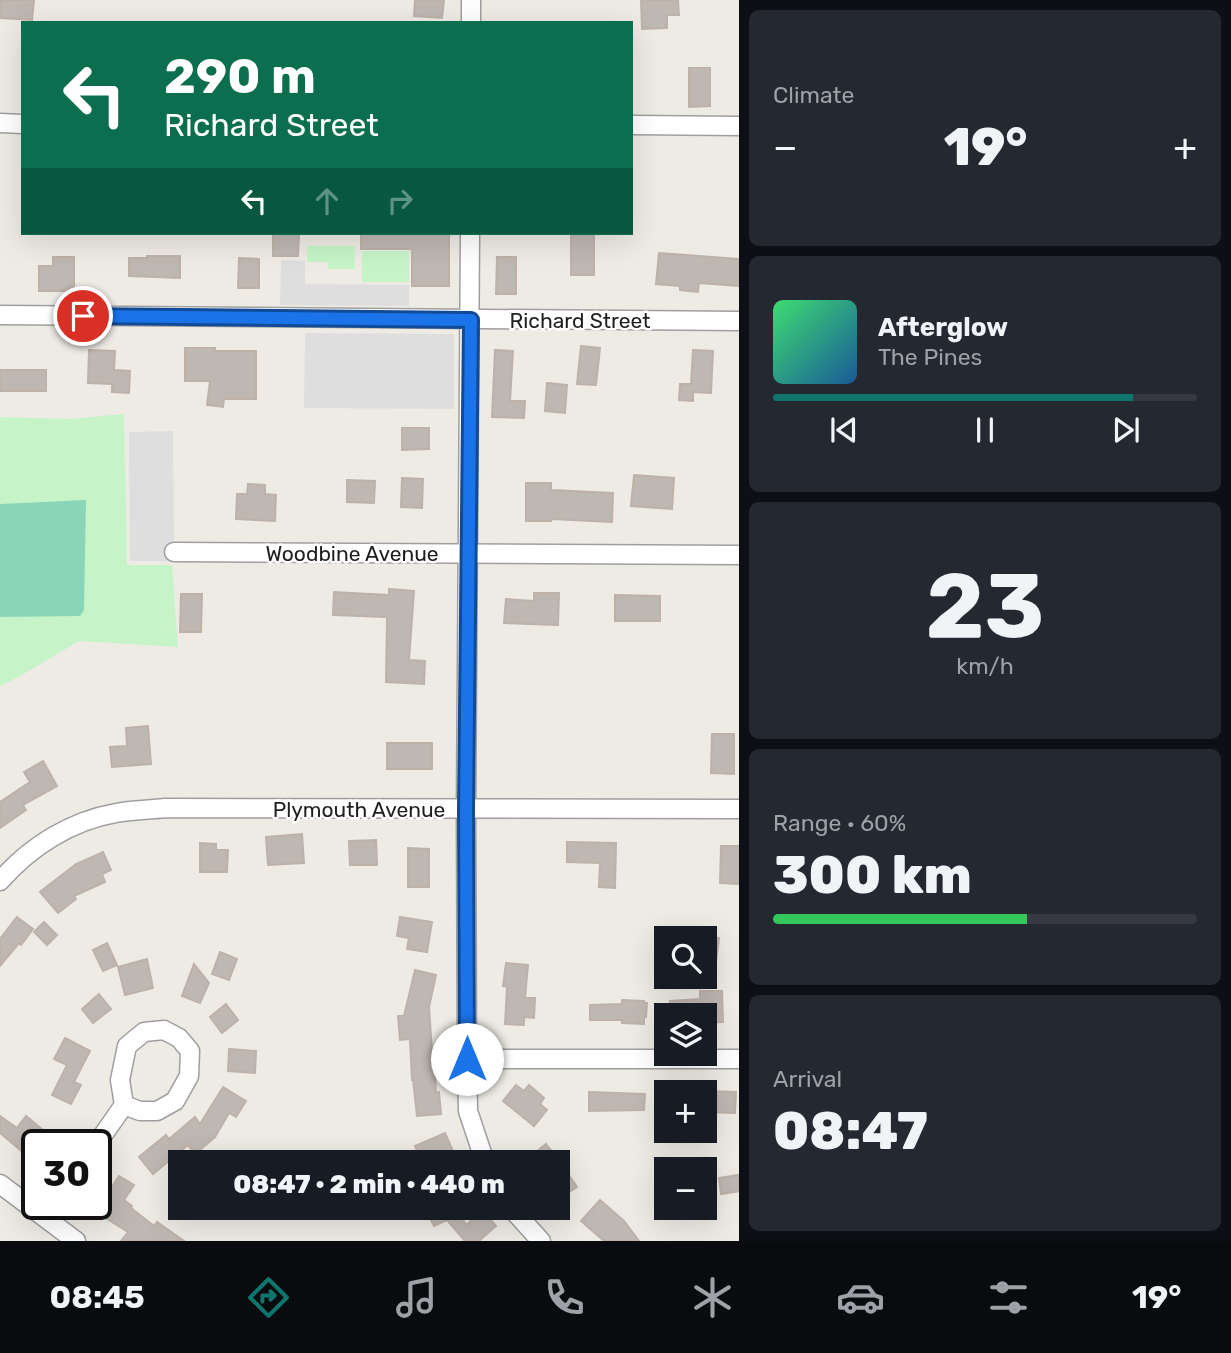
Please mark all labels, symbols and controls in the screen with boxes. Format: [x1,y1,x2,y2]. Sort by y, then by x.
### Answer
text: 290 m [164,47,316,105]
icon: left [49,49,140,140]
text: Climate [773,81,854,109]
text: Richard Street [164,106,379,144]
text: 19° [944,116,1027,178]
text: − [773,124,798,170]
text: + [1173,124,1197,170]
icon: left [235,182,273,220]
icon: ahead [308,182,346,220]
icon: right [381,182,419,220]
pin [53,286,113,346]
icon: arrive [64,297,102,335]
street label: Richard Street [510,308,650,333]
text: Afterglow [878,312,1008,343]
text: The Pines [878,343,982,371]
icon: previous [825,411,863,449]
icon: pause [966,411,1004,449]
icon: next [1107,411,1145,449]
street label: Woodbine Avenue [265,541,439,566]
text: 23 [925,552,1045,660]
text: km/h [956,652,1014,680]
street label: Plymouth Avenue [273,797,445,822]
text: Range · 60% [773,809,906,837]
text: 300 km [773,844,972,906]
map controls [654,926,717,1220]
button: search [654,926,717,989]
button: layers [654,1003,717,1066]
position arrow [430,1022,504,1096]
text: Arrival [773,1065,842,1093]
button: + [654,1080,717,1143]
text: 08:47 [773,1100,928,1162]
speed limit sign: 30 [21,1129,112,1220]
button: − [654,1157,717,1220]
text: 08:47 · 2 min · 440 m [233,1169,505,1200]
icon: directions [244,1273,293,1322]
icon: music [392,1273,441,1322]
icon: phone [540,1273,589,1322]
icon: climate [688,1273,737,1322]
icon: car [836,1273,885,1322]
icon: filters [984,1273,1033,1322]
text: 08:45 [50,1278,145,1316]
text: 19° [1132,1278,1181,1316]

